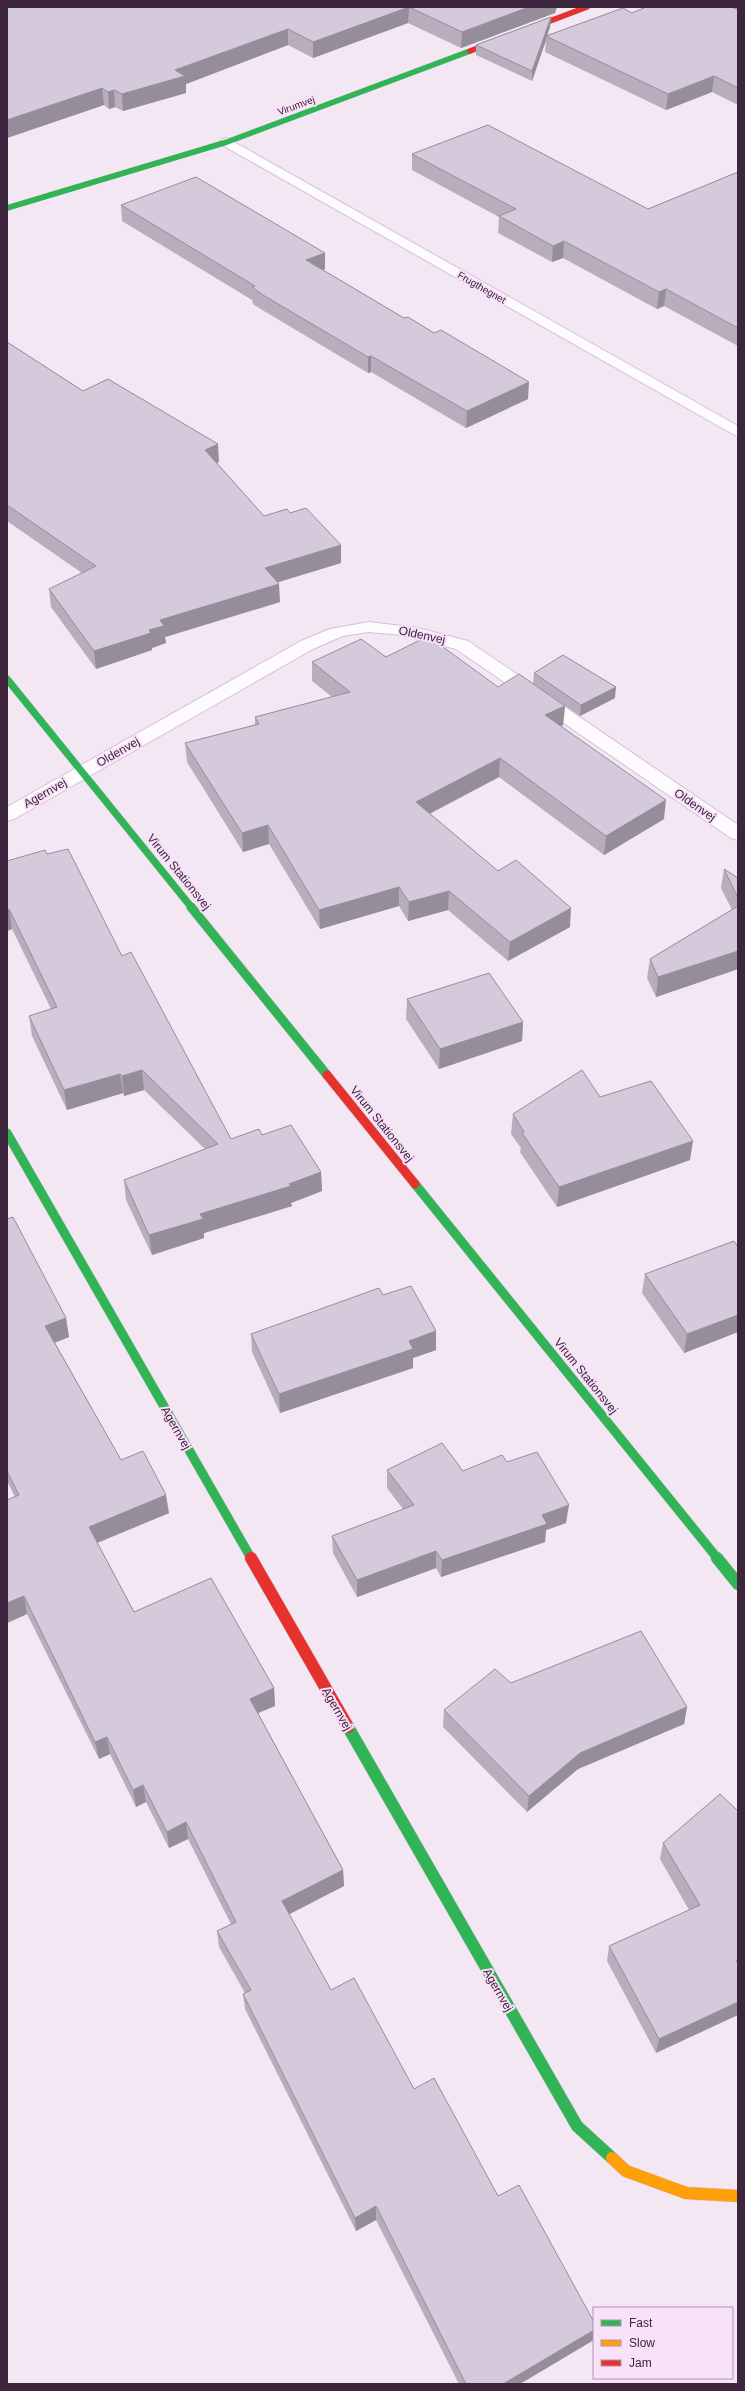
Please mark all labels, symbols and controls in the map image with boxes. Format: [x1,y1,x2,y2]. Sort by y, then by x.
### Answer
street label: Virumvej [276,94,316,117]
street label: Frugthegnet [456,269,508,306]
street label: Oldenvej [397,623,447,647]
street label: Oldenvej [94,734,142,770]
street label: Agernvej [21,775,69,811]
street label: Oldenvej [672,786,718,824]
street label: Virum Stationsvej [144,831,214,913]
street label: Virum Stationsvej [347,1083,417,1165]
street label: Virum Stationsvej [551,1335,621,1417]
street label: Agernvej [158,1404,194,1452]
street label: Agernvej [319,1685,355,1733]
street label: Agernvej [480,1966,516,2014]
legend [593,2307,733,2379]
text: Fast [629,2316,653,2330]
text: Slow [629,2336,655,2350]
text: Jam [629,2356,652,2370]

